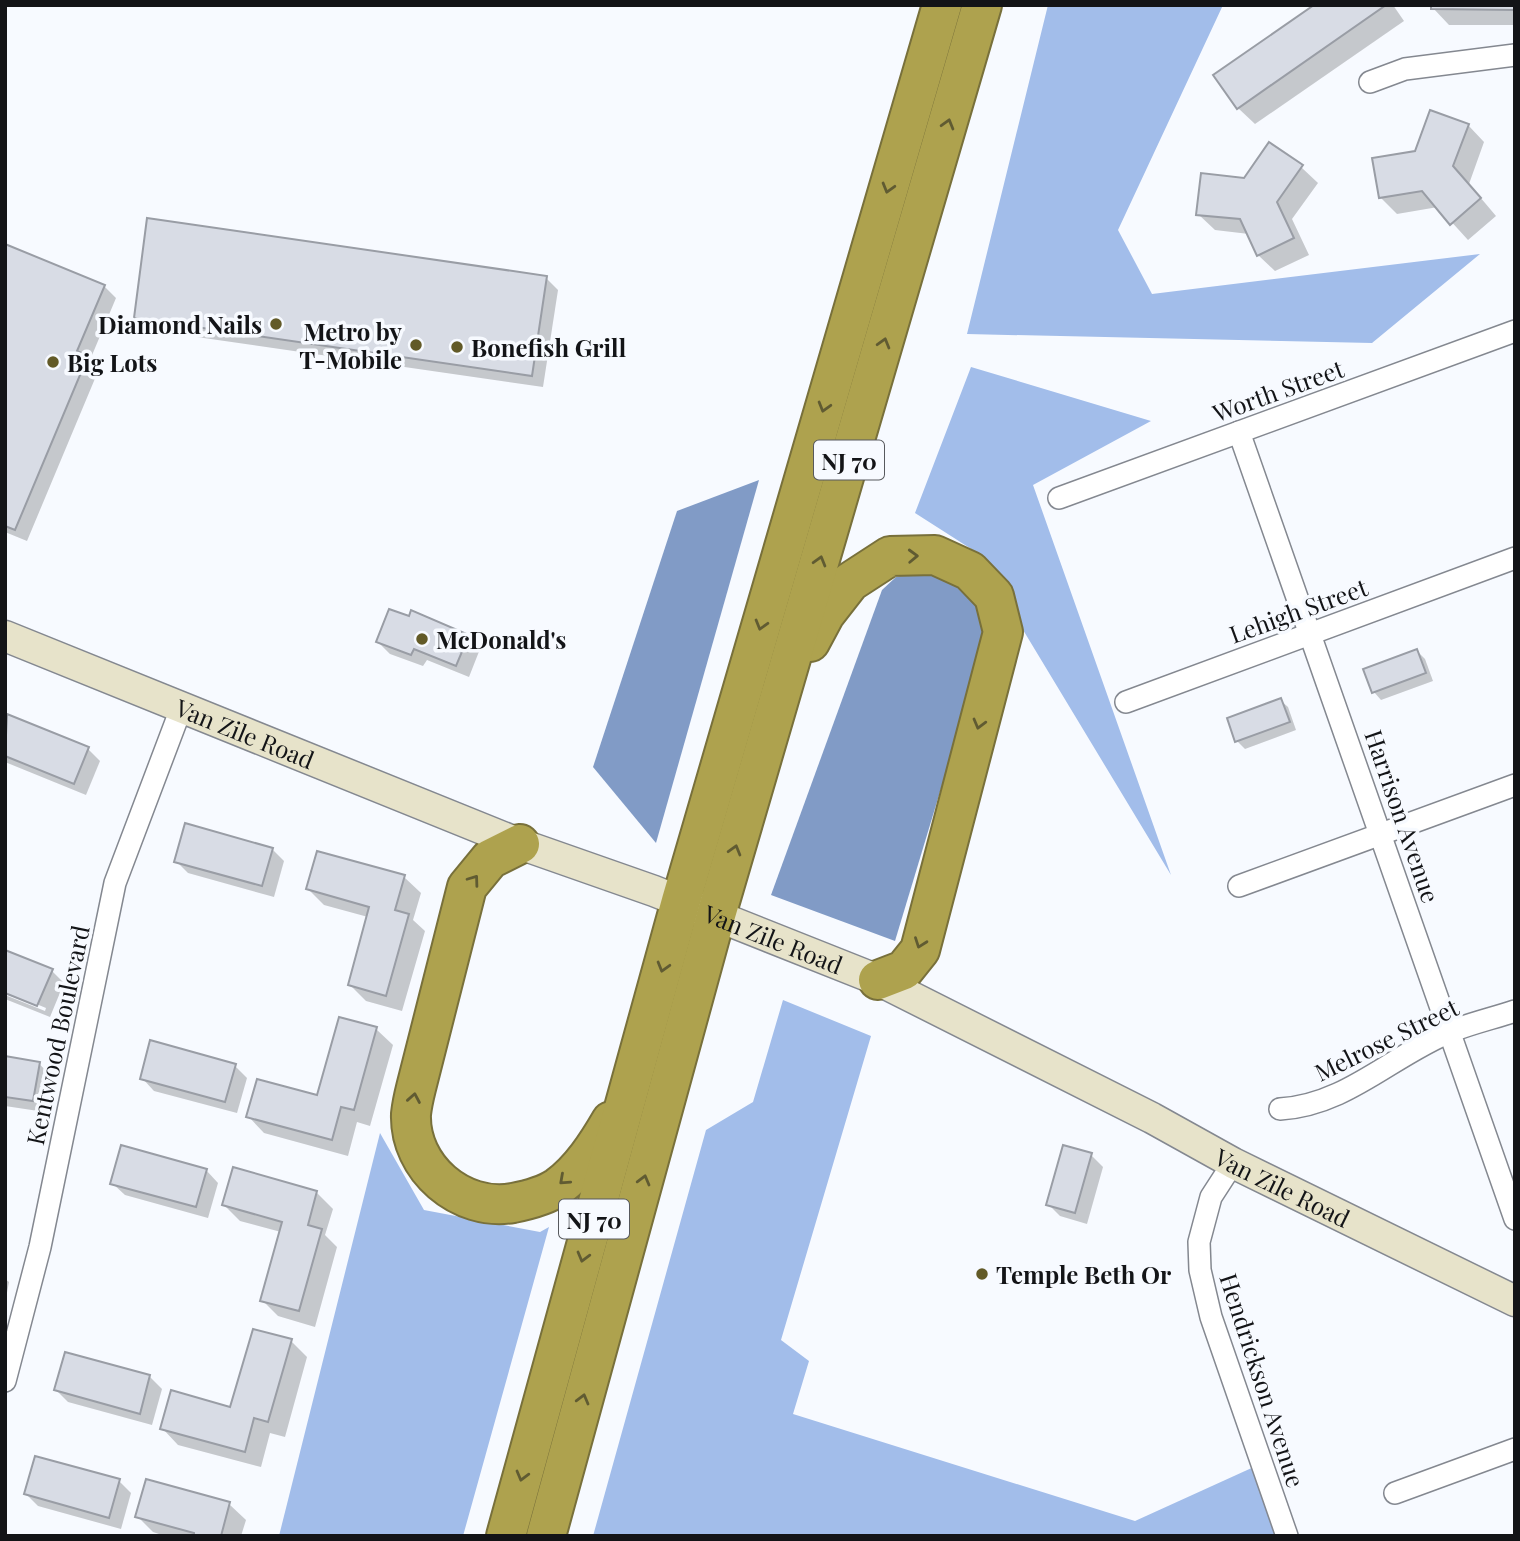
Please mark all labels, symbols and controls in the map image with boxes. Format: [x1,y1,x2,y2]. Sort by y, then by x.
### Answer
one-way arrow [939,119,954,131]
one-way arrow [881,182,896,194]
place label: Diamond Nails [98,308,262,340]
place label: Metro by T-Mobile [299,315,403,375]
marker: Diamond Nails [268,316,284,332]
place label: Bonefish Grill [471,331,627,363]
marker: Metro by T-Mobile [408,337,424,353]
one-way arrow [875,337,890,349]
marker: Bonefish Grill [449,339,465,355]
place label: Big Lots [67,346,157,378]
street label: Worth Street [1207,351,1348,429]
marker: Big Lots [45,354,61,370]
one-way arrow [818,400,833,412]
road number: NJ 70 [814,440,884,480]
one-way arrow [908,548,919,563]
one-way arrow [811,555,826,567]
street label: Lehigh Street [1225,570,1372,650]
one-way arrow [755,619,769,631]
place label: McDonald's [436,623,566,655]
marker: McDonald's [414,631,430,647]
street label: Van Zile Road [170,690,319,775]
one-way arrow [973,718,987,730]
street label: Harrison Avenue [1358,725,1448,907]
one-way arrow [727,844,742,856]
one-way arrow [466,875,478,888]
street label: Van Zile Road [699,896,848,980]
street label: Kentwood Boulevard [18,922,96,1148]
one-way arrow [914,937,928,949]
one-way arrow [657,961,672,973]
street label: Melrose Street [1309,990,1464,1088]
one-way arrow [406,1093,421,1104]
street label: Van Zile Road [1208,1140,1355,1234]
one-way arrow [559,1172,572,1184]
one-way arrow [635,1174,650,1186]
road number: NJ 70 [559,1200,629,1238]
one-way arrow [577,1251,591,1263]
place label: Temple Beth Or [996,1258,1172,1290]
marker: Temple Beth Or [974,1266,990,1282]
street label: Hendrickson Avenue [1213,1269,1313,1491]
one-way arrow [575,1393,590,1405]
one-way arrow [516,1470,530,1482]

